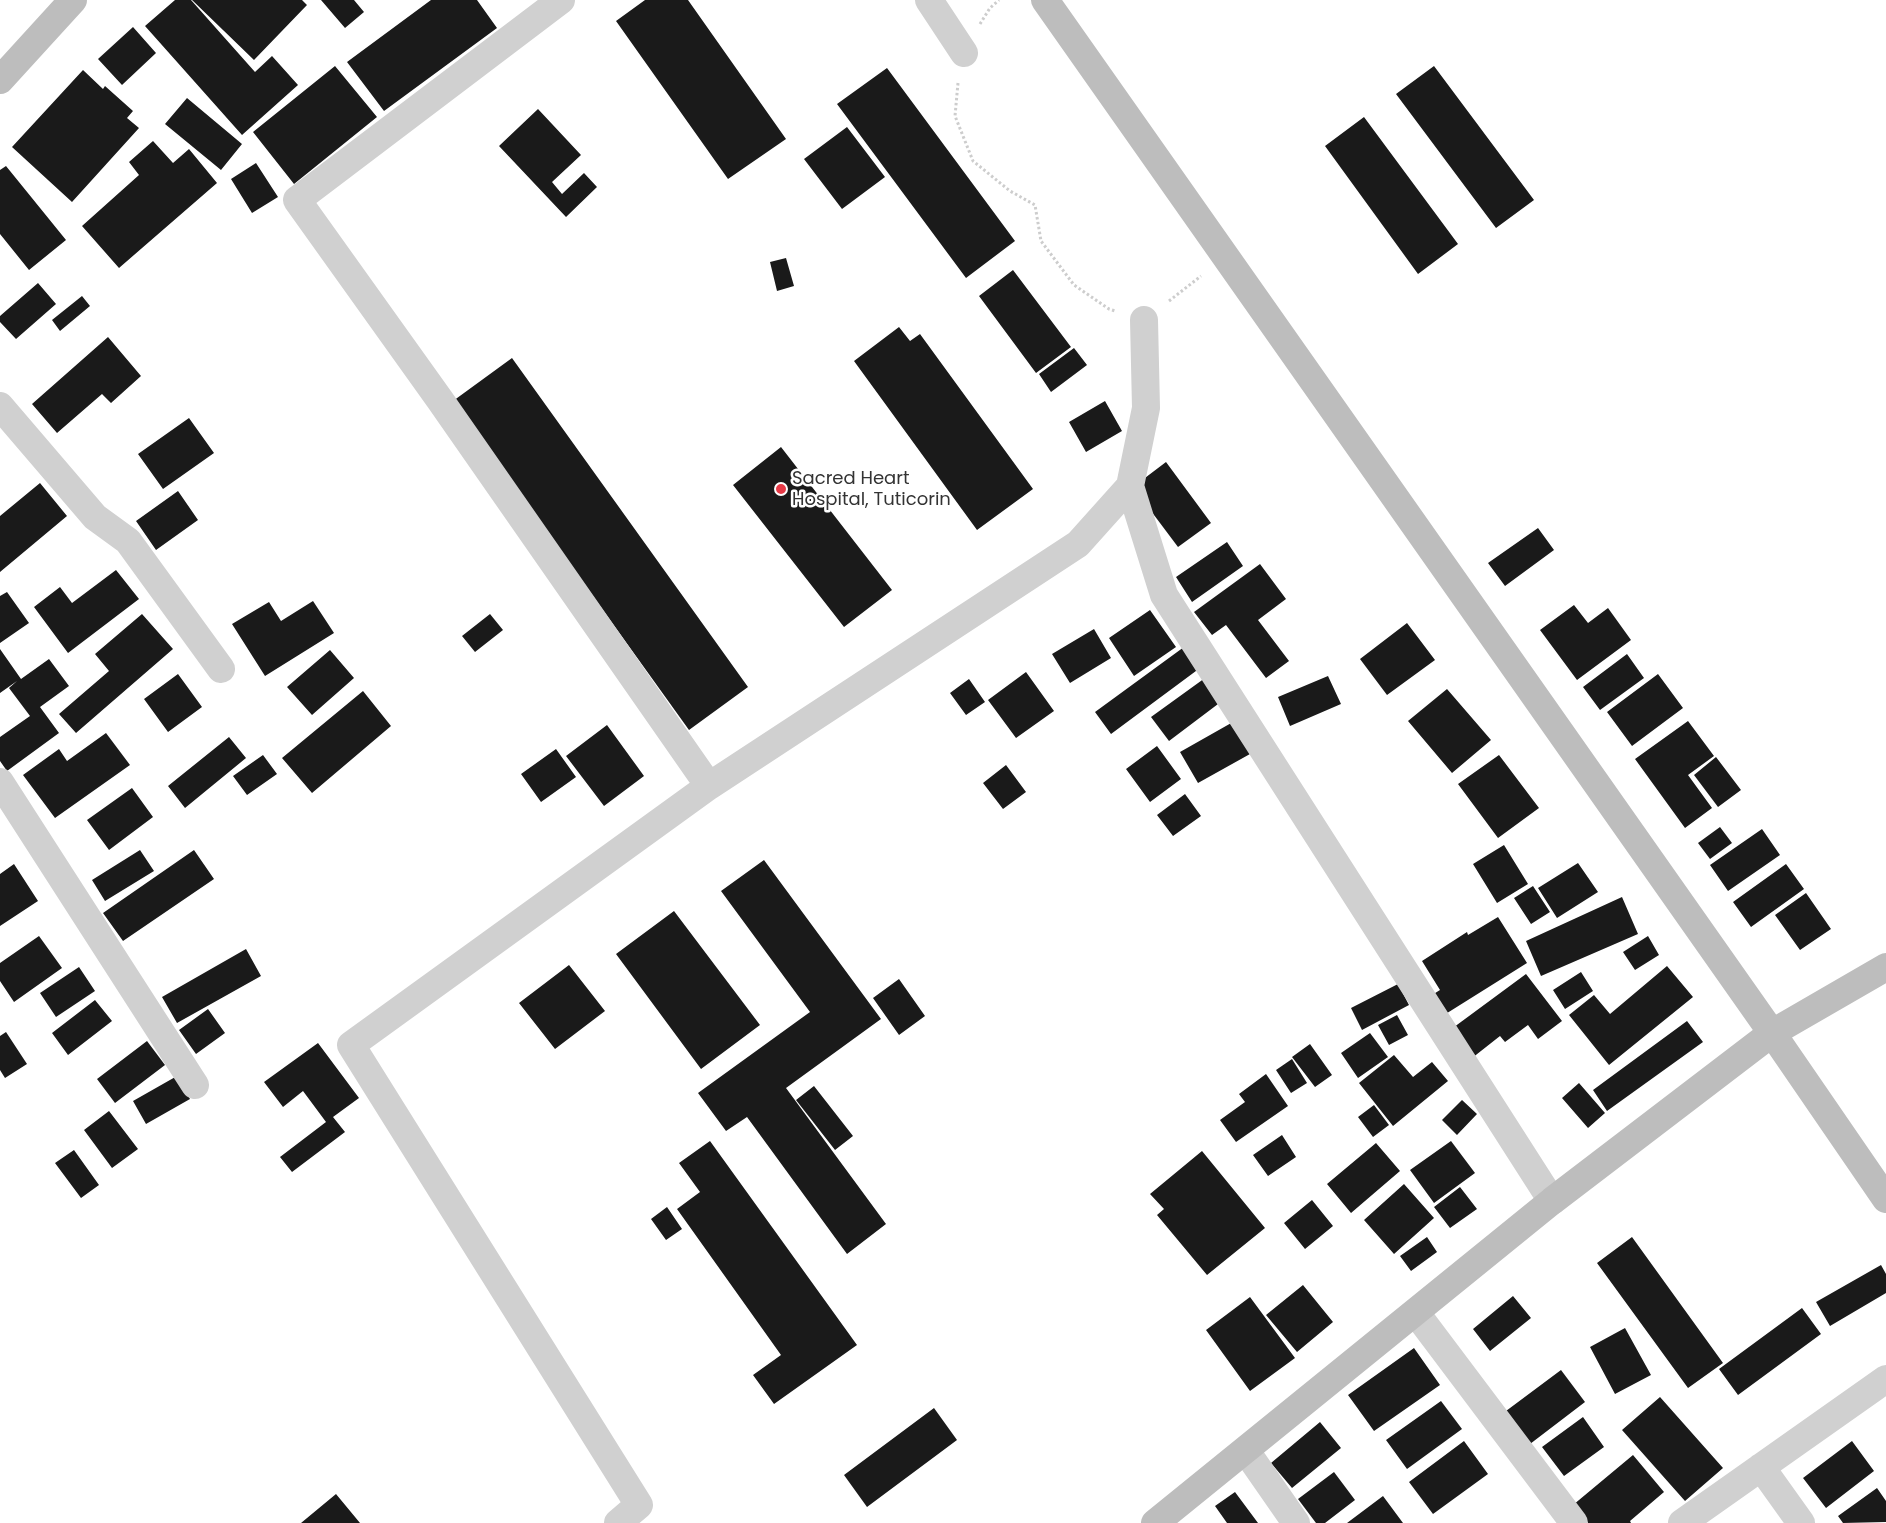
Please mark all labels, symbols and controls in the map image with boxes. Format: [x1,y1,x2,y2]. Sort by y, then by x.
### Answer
place label: Sacred Heart Hospital, Tuticorin [792,468,951,510]
marker: Sacred Heart Hospital, Tuticorin [774,482,788,496]

